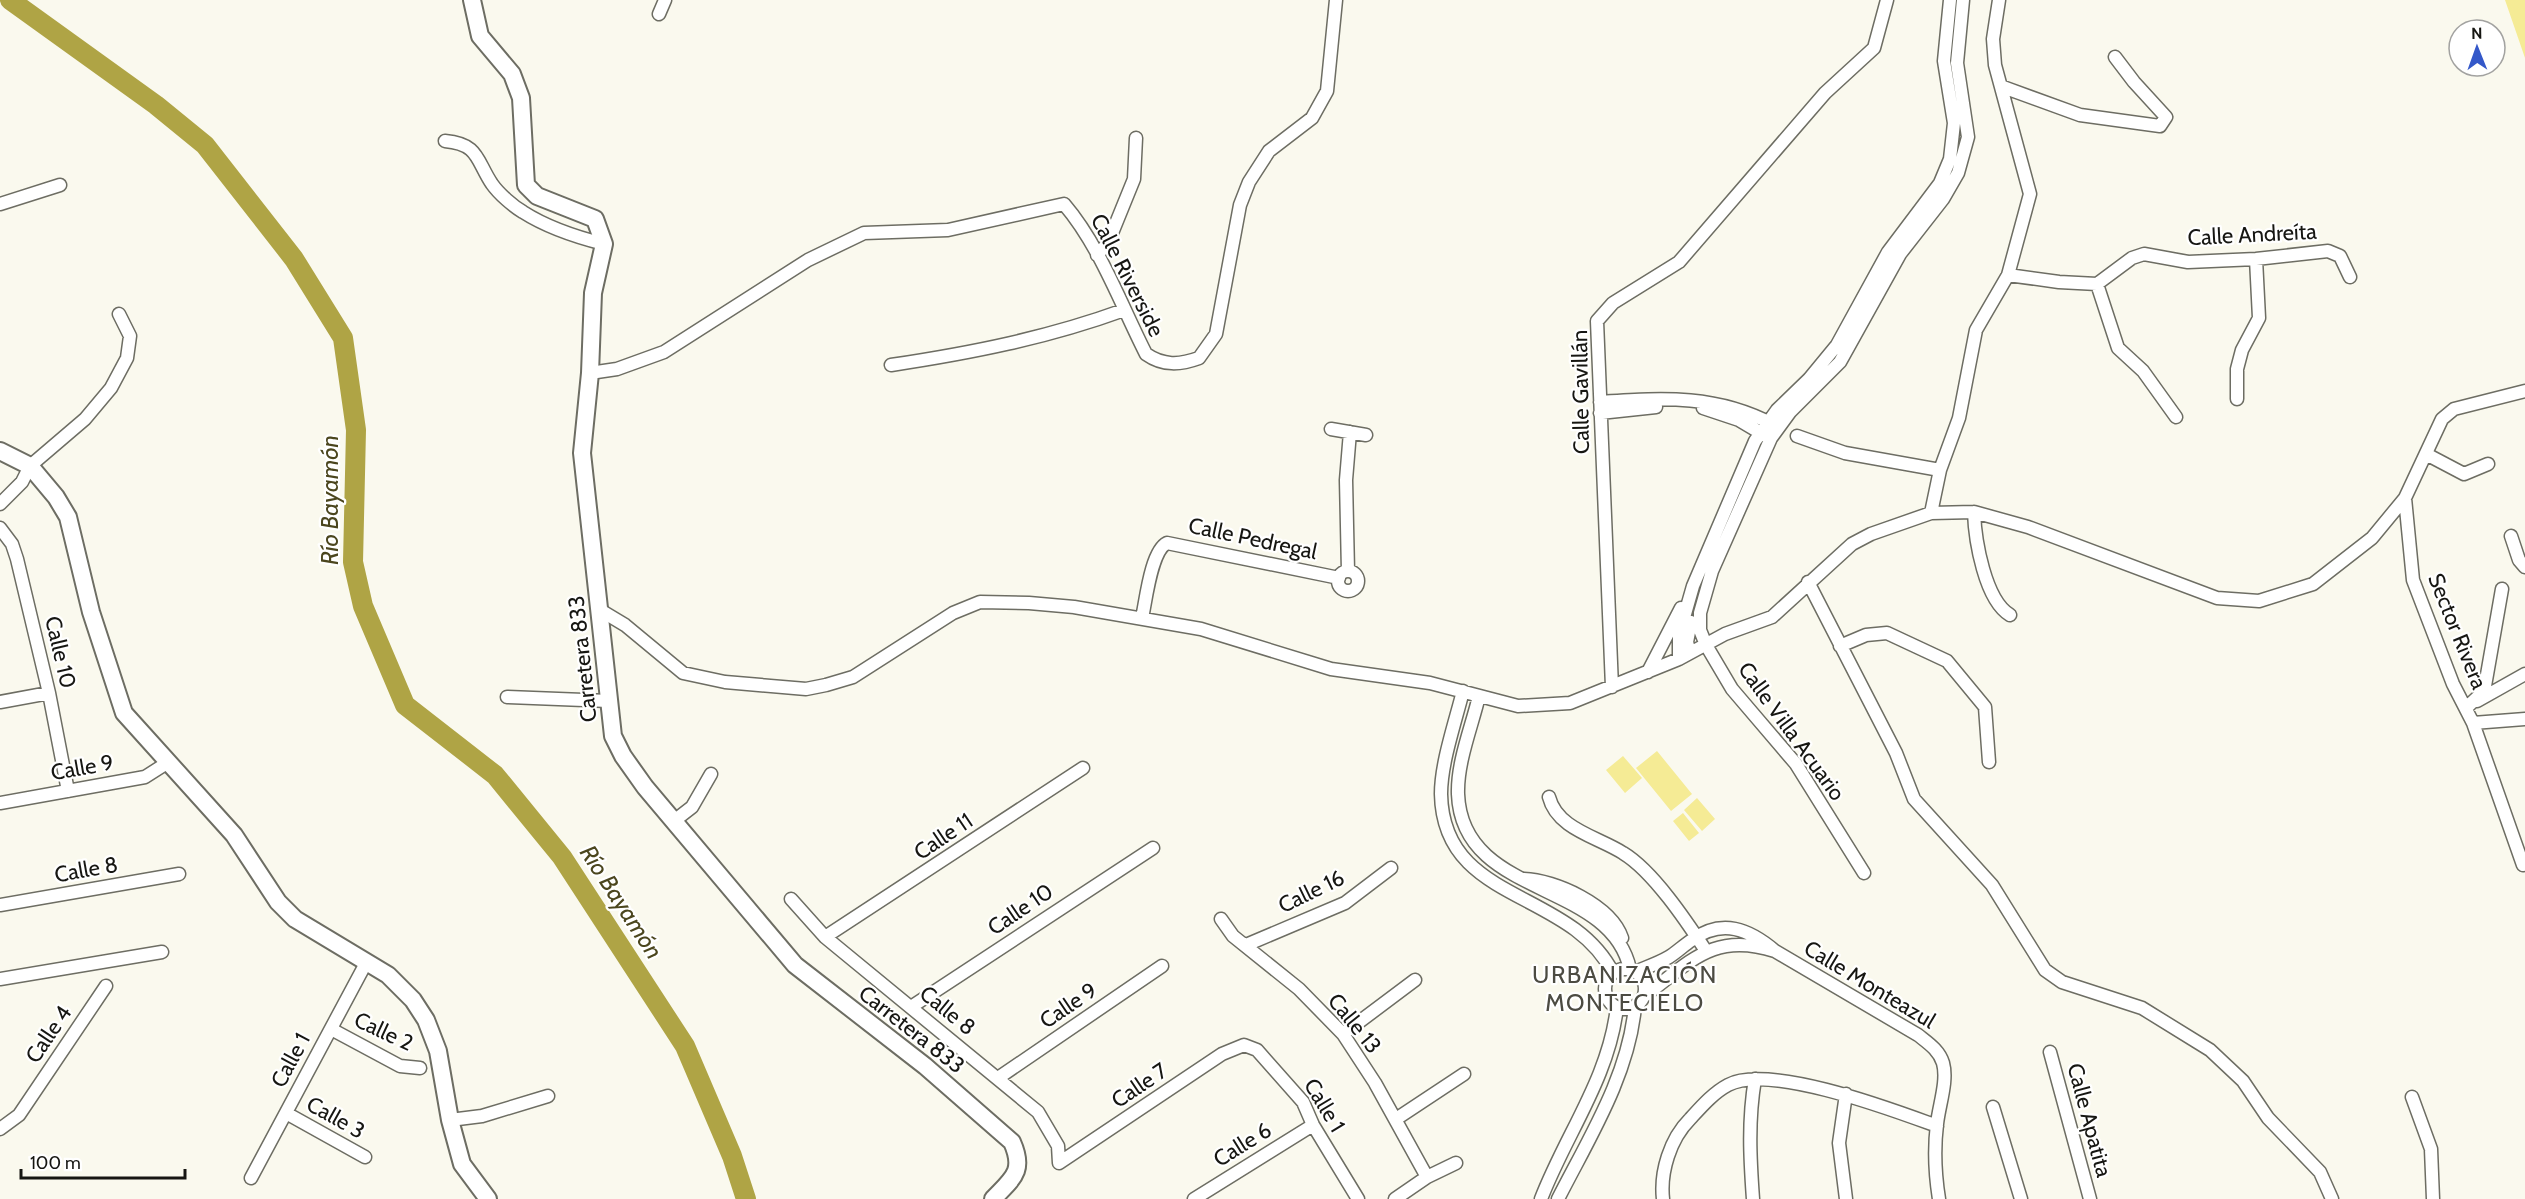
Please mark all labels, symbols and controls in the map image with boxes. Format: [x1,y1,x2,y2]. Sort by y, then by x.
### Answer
north arrow [2447,18,2507,78]
text: N [2471,24,2483,43]
street label: Calle Riverside [1085,209,1170,341]
street label: Calle Andreíta [2187,218,2318,251]
street label: Calle Gavillán [1566,330,1595,454]
water label: Río Bayamón [315,435,344,565]
street label: Calle Pedregal [1186,512,1321,565]
street label: Sector Rivera [2422,569,2493,693]
street label: Carretera 833 [562,594,603,724]
street label: Calle 10 [39,613,82,691]
street label: Calle Villa Acuario [1732,657,1851,806]
street label: Calle 9 [49,749,116,786]
street label: Calle 11 [909,807,978,866]
water label: Río Bayamón [574,839,669,964]
street label: Calle 8 [52,851,120,888]
street label: Calle 16 [1274,864,1349,919]
street label: Calle 10 [982,878,1058,941]
street label: Calle Monteazul [1799,935,1941,1035]
district label: URBANIZACIÓN MONTECIELO [1532,960,1718,1017]
street label: Calle 9 [1035,977,1102,1034]
street label: Carretera 833 [853,980,970,1079]
street label: Calle 8 [914,980,981,1041]
street label: Calle 13 [1322,988,1387,1059]
street label: Calle 4 [20,1000,77,1068]
street label: Calle 2 [350,1006,418,1057]
street label: Calle 1 [265,1028,316,1092]
street label: Calle 7 [1106,1057,1172,1114]
street label: Calle Apatita [2061,1060,2118,1180]
street label: Calle 1 [1298,1074,1351,1137]
street label: Calle 3 [302,1090,370,1144]
street label: Calle 6 [1208,1116,1276,1173]
scale bar [21,1142,184,1180]
text: 100 m [30,1152,81,1174]

